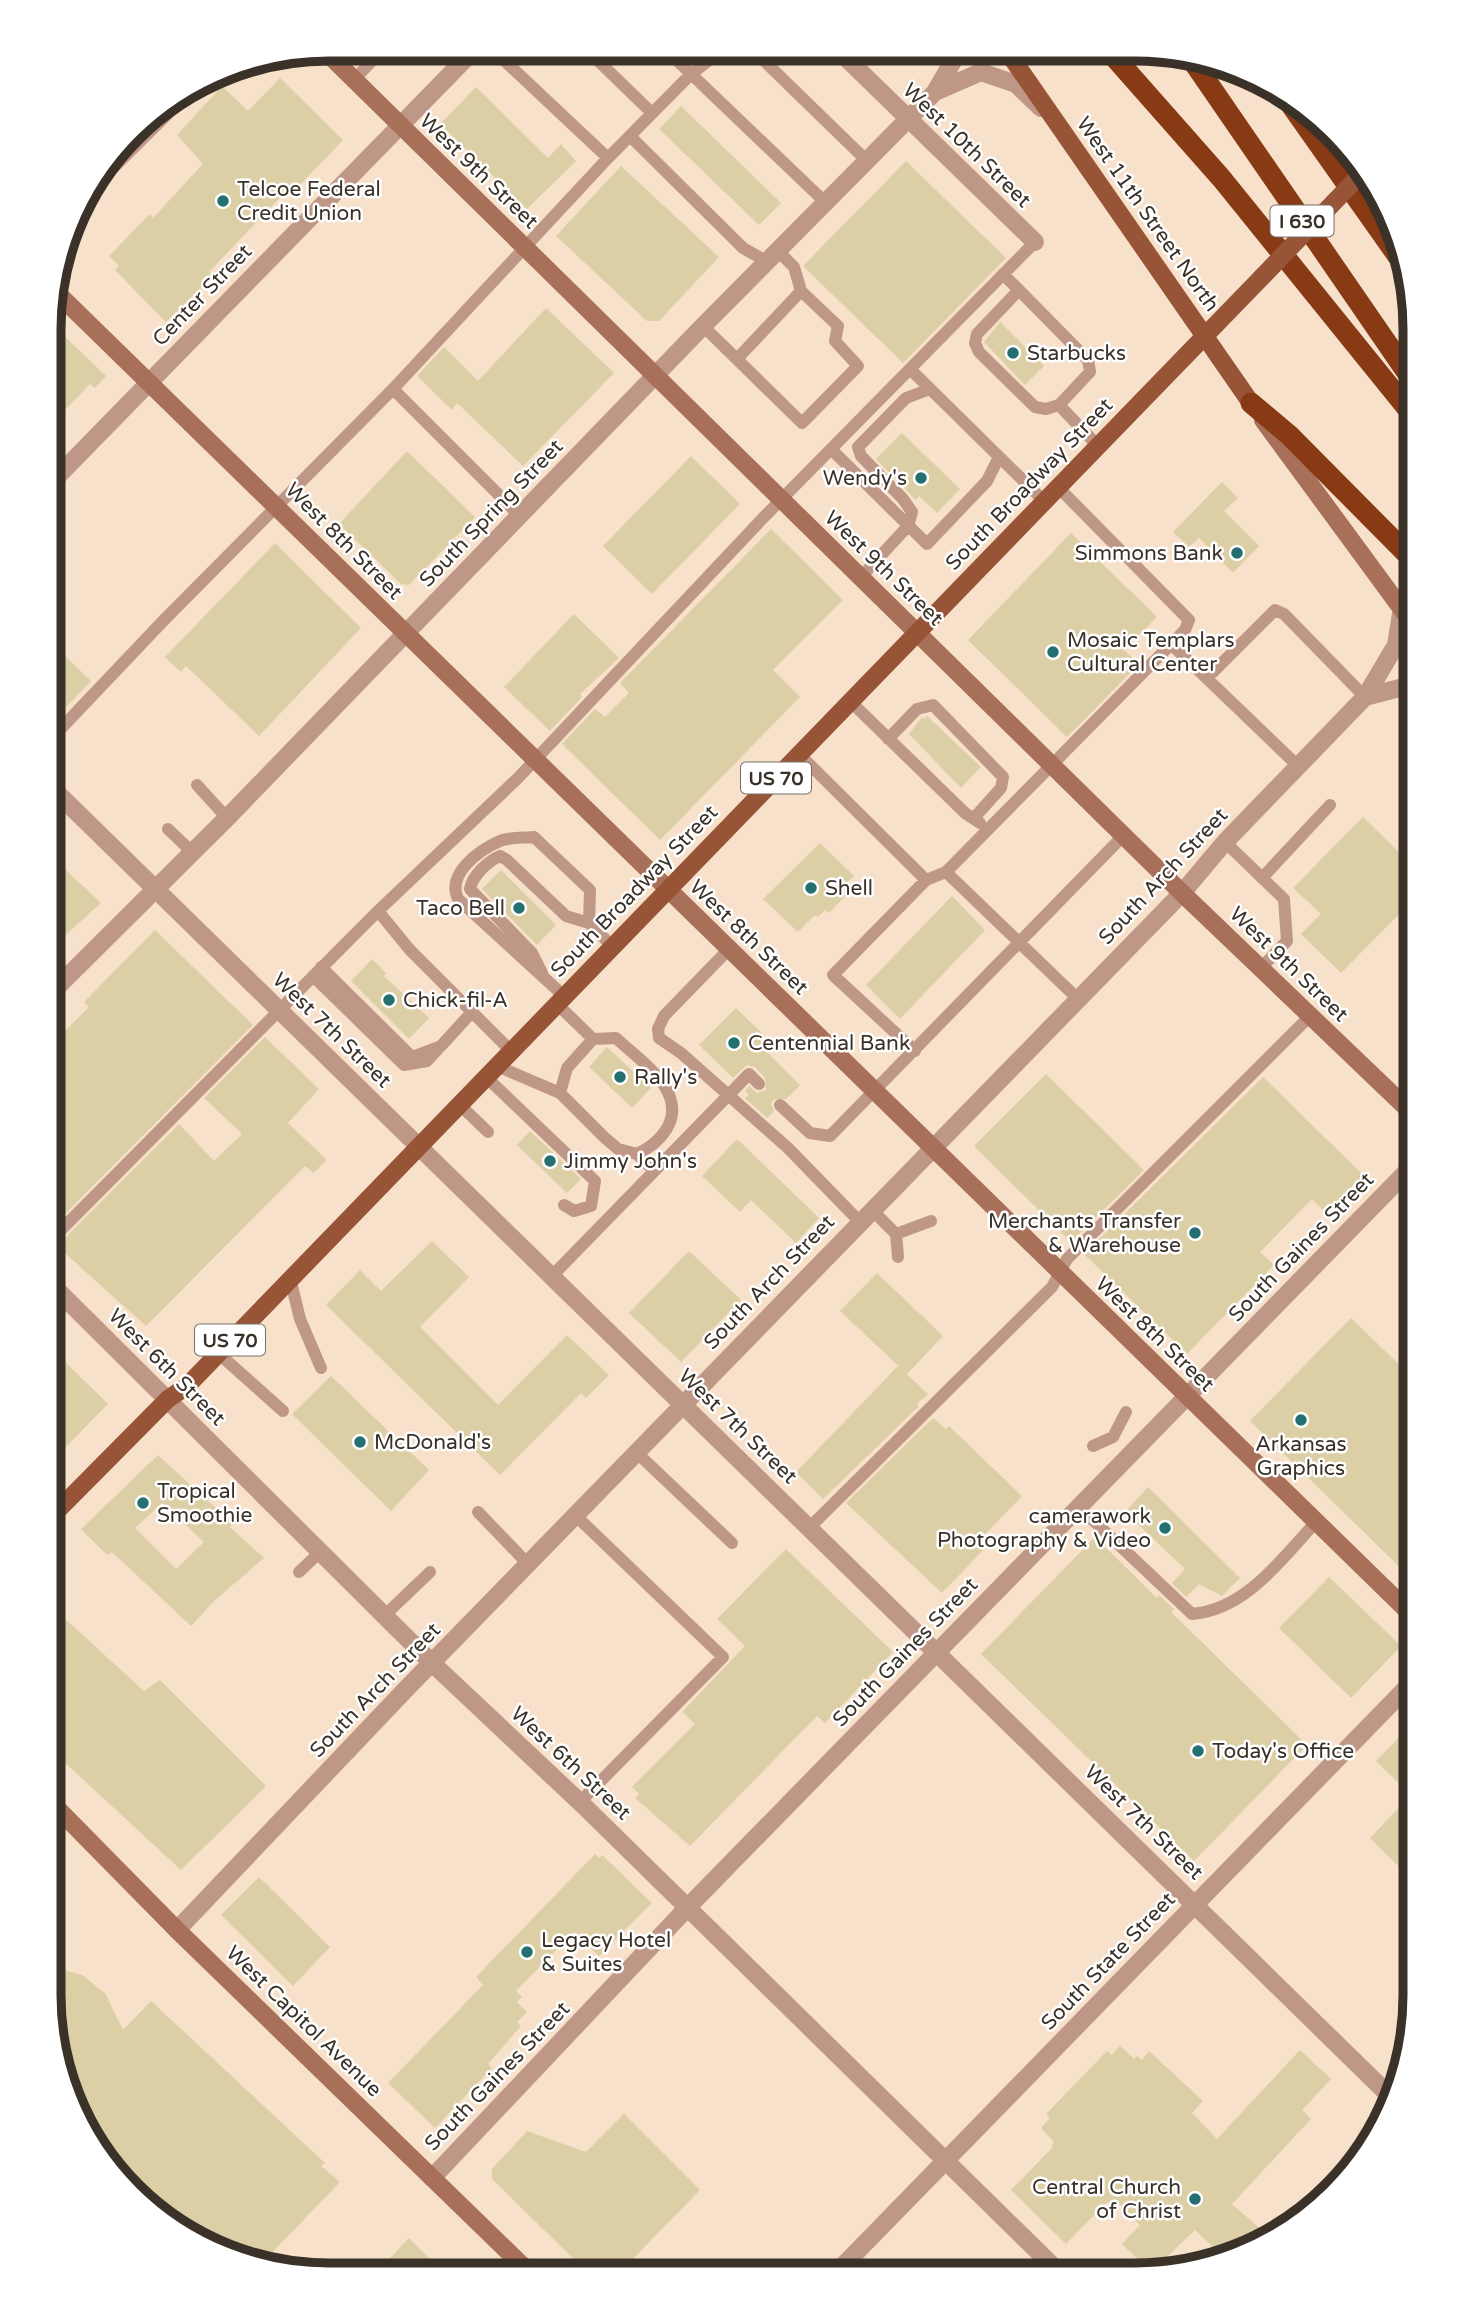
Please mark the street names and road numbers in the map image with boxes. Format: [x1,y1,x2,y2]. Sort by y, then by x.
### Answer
street label: West 10th Street [897,78,1036,213]
street label: West 9th Street [414,108,543,234]
street label: West 11th Street North [1071,112,1224,316]
road number: I 630 [1270,206,1334,236]
street label: Center Street [148,239,257,351]
street label: South Broadway Street [941,393,1118,576]
street label: South Spring Street [414,434,568,592]
street label: West 8th Street [280,478,407,605]
street label: West 9th Street [819,505,948,631]
road number: US 70 [741,762,811,793]
street label: South Broadway Street [546,800,723,983]
street label: South Arch Street [1094,803,1233,950]
street label: West 8th Street [684,874,813,1000]
street label: West 9th Street [1224,901,1353,1027]
street label: West 7th Street [267,967,396,1093]
street label: South Gaines Street [1224,1167,1379,1327]
street label: South Arch Street [699,1210,840,1355]
street label: West 8th Street [1090,1271,1219,1397]
street label: West 6th Street [103,1304,230,1431]
road number: US 70 [195,1324,265,1356]
street label: West 7th Street [673,1363,802,1489]
street label: South Gaines Street [828,1572,983,1732]
street label: South Arch Street [305,1618,446,1763]
street label: West 6th Street [505,1701,636,1825]
street label: West 7th Street [1079,1759,1208,1885]
street label: South State Street [1036,1887,1181,2036]
street label: West Capitol Avenue [221,1940,387,2102]
street label: South Gaines Street [420,1996,575,2156]

